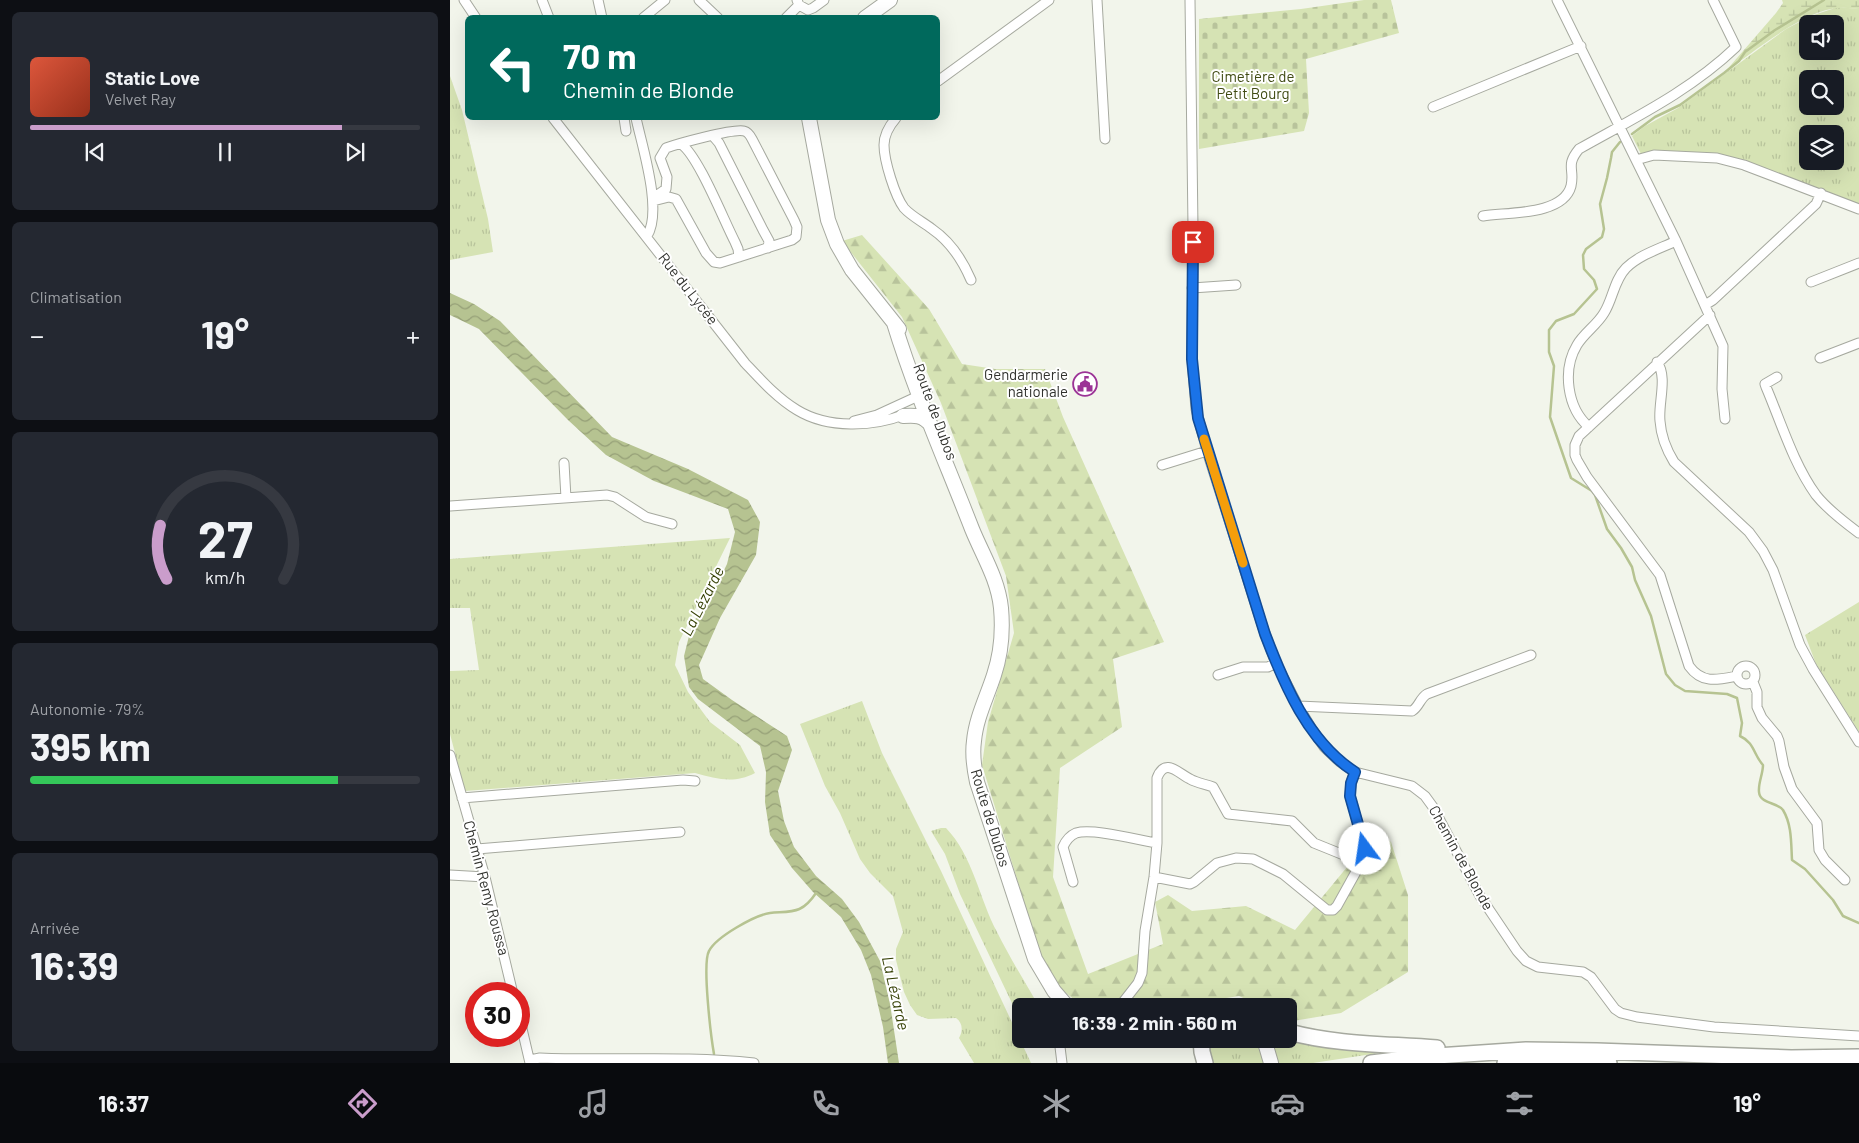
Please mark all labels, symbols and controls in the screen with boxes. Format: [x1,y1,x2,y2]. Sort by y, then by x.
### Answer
map controls [1799,15,1844,170]
button: sound [1799,15,1844,60]
text: 70 m [563,34,637,76]
icon: left [480,35,545,100]
text: Static Love [105,66,200,89]
park label: Cimetière de Petit Bourg [1212,67,1294,102]
button: search [1799,70,1844,115]
text: Chemin de Blonde [563,76,734,102]
text: Velvet Ray [105,89,176,108]
button: layers [1799,125,1844,170]
icon: previous [81,138,109,166]
icon: pause [211,138,239,166]
icon: next [341,138,369,166]
pin [1172,221,1214,263]
icon: arrive [1179,228,1207,256]
street label: Rue du Lycée [655,249,722,328]
text: Climatisation [30,287,122,306]
text: 19° [201,311,249,357]
text: − [30,318,44,352]
text: + [406,318,420,352]
street label: Route de Dubos [910,361,962,462]
place label: Gendarmerie nationale [984,365,1068,400]
public building icon: Gendarmerie nationale [1072,371,1098,397]
text: 27 [198,506,253,568]
water label: La Lézarde [676,563,727,639]
text: km/h [205,566,245,588]
text: Autonomie · 79% [30,699,145,718]
text: 395 km [30,723,151,769]
street label: Route de Dubos [968,767,1014,869]
street label: Chemin de Blonde [1426,802,1498,913]
street label: Chemin Remy Roussa [460,818,514,957]
position arrow [1338,822,1390,874]
text: Arrivée [30,918,80,937]
text: 16:39 [30,942,118,988]
water label: La Lézarde [879,954,914,1032]
speed limit sign: 30 [465,982,530,1047]
text: 16:39 · 2 min · 560 m [1072,1011,1237,1034]
icon: directions [345,1086,380,1121]
icon: music [576,1086,611,1121]
icon: phone [808,1086,843,1121]
icon: climate [1039,1086,1074,1121]
icon: car [1270,1086,1305,1121]
icon: filters [1502,1086,1537,1121]
text: 16:37 [98,1090,149,1116]
text: 19° [1733,1090,1761,1116]

